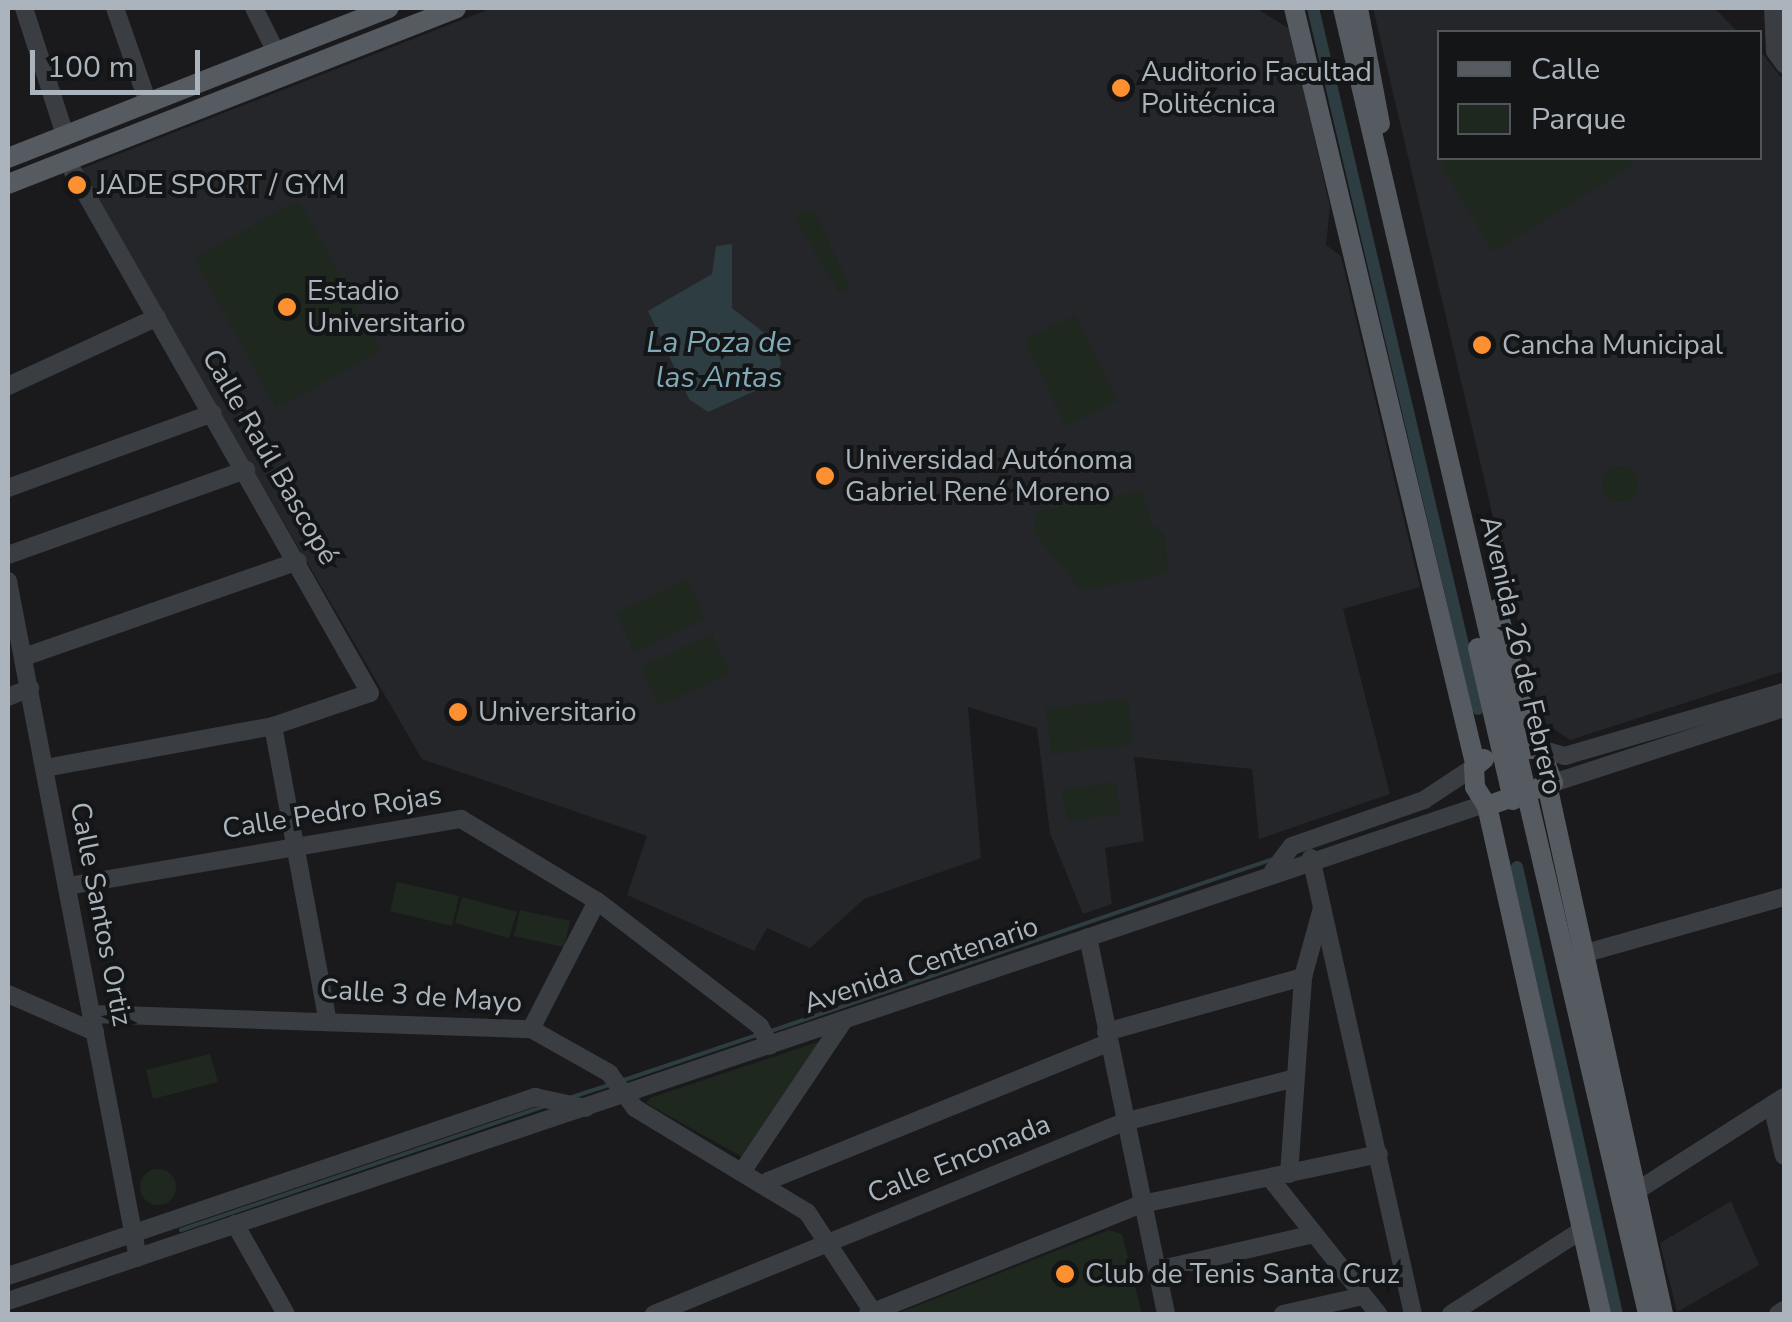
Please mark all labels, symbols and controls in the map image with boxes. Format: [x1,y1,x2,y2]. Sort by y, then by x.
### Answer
scale bar [35,30,205,92]
legend [1437,30,1762,160]
text: 100 m [47,47,134,88]
text: Calle [1531,49,1600,90]
place label: Auditorio Facultad Politécnica [1141,55,1372,121]
marker: Auditorio Facultad Politécnica [1110,77,1132,99]
text: Parque [1531,99,1626,140]
place label: JADE SPORT / GYM [97,168,345,202]
marker: JADE SPORT / GYM [66,174,88,196]
place label: Estadio Universitario [307,274,465,340]
marker: Estadio Universitario [276,296,298,318]
water label: La Poza de las Antas [646,325,792,396]
place label: Cancha Municipal [1502,328,1723,362]
marker: Cancha Municipal [1471,334,1493,356]
street label: Calle Raúl Bascopé [195,343,345,571]
place label: Universidad Autónoma Gabriel René Moreno [845,443,1133,509]
marker: Universidad Autónoma Gabriel René Moreno [814,465,836,487]
street label: Avenida 26 de Febrero [1473,512,1569,798]
place label: Universitario [478,695,636,729]
marker: Universitario [447,701,469,723]
street label: Calle Pedro Rojas [220,778,444,846]
street label: Calle Santos Ortiz [63,799,139,1029]
street label: Avenida Centenario [799,909,1043,1021]
street label: Calle 3 de Mayo [319,972,523,1020]
street label: Calle Enconada [863,1107,1055,1211]
place label: Club de Tenis Santa Cruz [1085,1257,1400,1291]
marker: Club de Tenis Santa Cruz [1054,1263,1076,1285]

